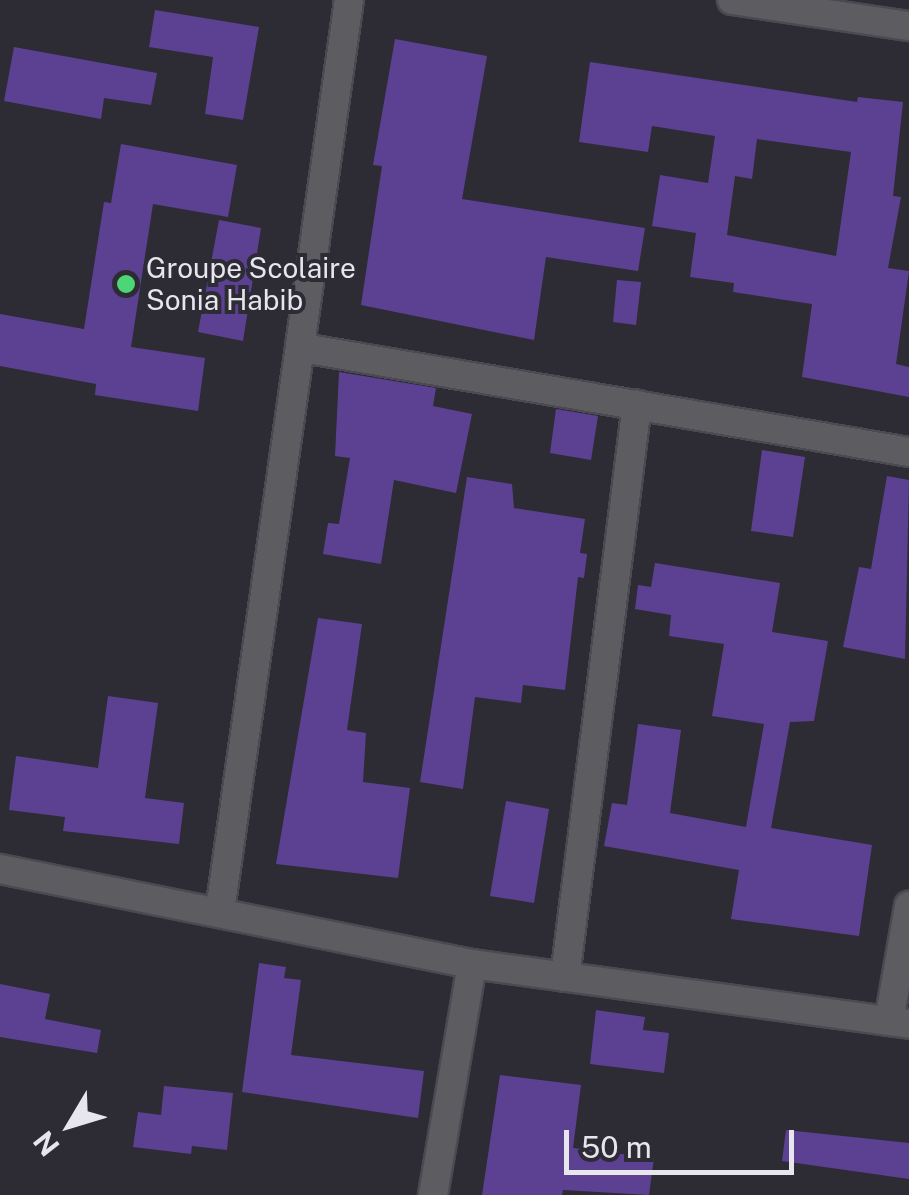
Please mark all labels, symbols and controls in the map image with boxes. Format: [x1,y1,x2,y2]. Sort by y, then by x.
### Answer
place label: Groupe Scolaire Sonia Habib [146,251,356,317]
marker: Groupe Scolaire Sonia Habib [115,273,137,295]
north arrow [20,1075,120,1175]
scale bar [569,1110,799,1172]
text: N [26,1125,66,1163]
text: 50 m [581,1129,652,1165]

